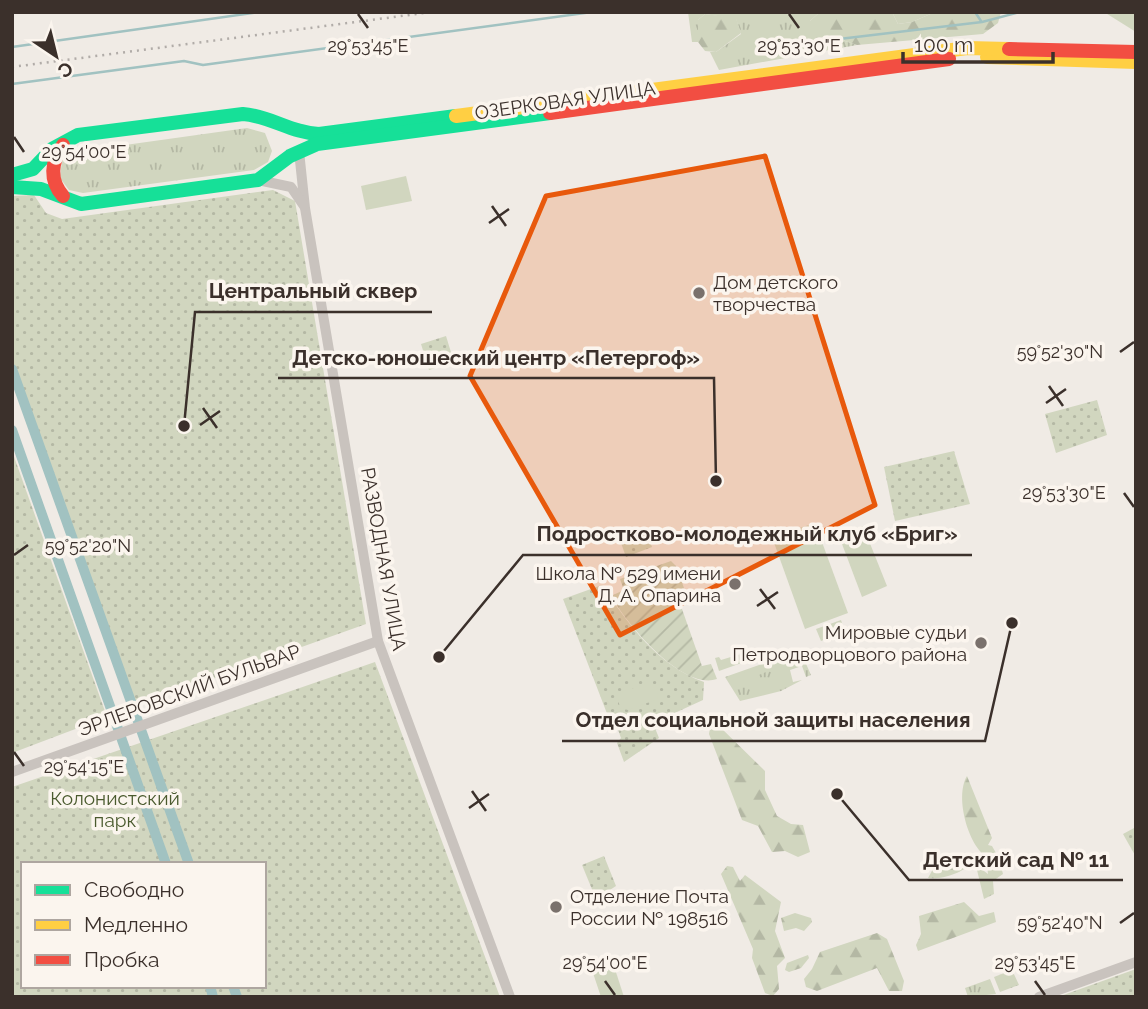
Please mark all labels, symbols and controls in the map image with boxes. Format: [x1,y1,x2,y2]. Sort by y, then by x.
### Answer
north arrow [21,21,91,91]
scale bar [903,21,1054,65]
text: 100 m [914,32,973,57]
text: 29°53'45"E [327,35,409,56]
text: 29°53'30"E [757,35,841,56]
text: С [54,57,77,83]
street label: ОЗЕРКОВАЯ УЛИЦА [473,76,657,124]
text: 29°54'00"E [42,141,127,162]
callout: Центральный сквер [195,270,432,312]
place label: Дом детского творчества [713,271,838,315]
text: Центральный сквер [209,278,417,303]
marker: Дом детского творчества [691,285,707,301]
callout: Детско-юношеский центр «Петергоф» [278,336,714,378]
text: 59°52'30"N [1017,341,1103,362]
text: Детско-юношеский центр «Петергоф» [292,345,700,370]
street label: РАЗВОДНАЯ УЛИЦА [357,466,411,652]
text: 29°53'30"E [1022,482,1106,503]
callout: Подростково-молодежный клуб «Бриг» [523,513,972,555]
text: Подростково-молодежный клуб «Бриг» [536,521,958,546]
text: 59°52'20"N [45,535,131,556]
place label: Школа № 529 имени Д. А. Опарина [535,562,721,606]
marker: Школа № 529 имени Д. А. Опарина [727,576,743,592]
place label: Мировые судьи Петродворцового района [732,621,967,665]
marker: Мировые судьи Петродворцового района [973,635,989,651]
street label: ЭРЛЕРОВСКИЙ БУЛЬВАР [75,639,303,741]
callout: Отдел социальной защиты населения [562,699,985,741]
text: Отдел социальной защиты населения [576,707,970,732]
text: 29°54'15"E [44,756,124,777]
park label: Колонистский парк [50,787,180,831]
callout: Детский сад № 11 [909,838,1123,880]
text: Детский сад № 11 [923,847,1109,872]
legend [21,862,266,988]
text: Свободно [84,877,184,902]
place label: Отделение Почта России № 198516 [570,885,729,929]
marker: Отделение Почта России № 198516 [548,899,564,915]
text: Медленно [84,912,188,937]
text: 59°52'40"N [1017,912,1103,933]
text: Пробка [84,947,160,972]
text: 29°54'00"E [563,952,648,973]
text: 29°53'45"E [994,952,1076,973]

